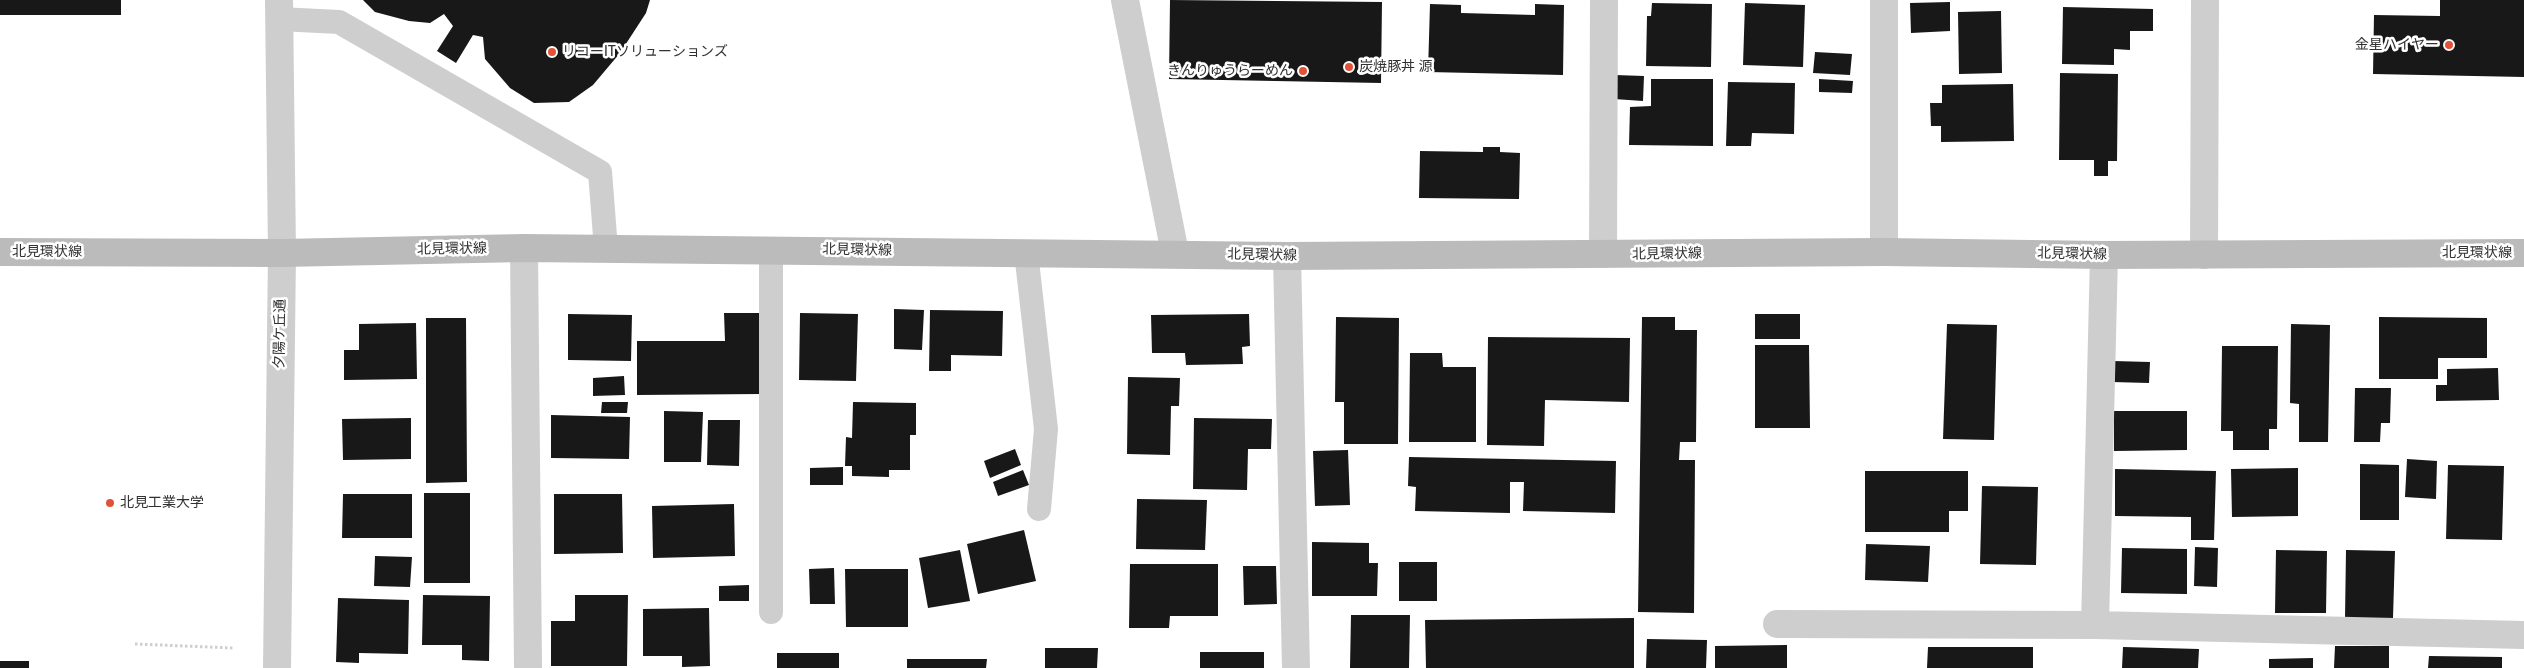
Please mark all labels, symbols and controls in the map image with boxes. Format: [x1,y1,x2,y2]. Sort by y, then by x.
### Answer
place label: 金星ハイヤー [2355,37,2439,53]
marker: 金星ハイヤー [2443,39,2455,51]
place label: リコーITソリューションズ [562,44,728,60]
marker: リコーITソリューションズ [546,46,558,58]
place label: 炭焼豚丼 源 [1359,59,1432,75]
marker: 炭焼豚丼 源 [1343,61,1355,73]
place label: きんりゅうらーめん [1167,63,1293,79]
marker: きんりゅうらーめん [1297,65,1309,77]
street label: 北見環状線 [417,240,487,258]
street label: 北見環状線 [822,241,892,259]
street label: 北見環状線 [12,244,82,260]
street label: 北見環状線 [1632,245,1702,263]
street label: 北見環状線 [2037,245,2107,263]
street label: 北見環状線 [2442,245,2512,261]
street label: 北見環状線 [1227,246,1297,264]
street label: 夕陽ケ丘通 [271,299,289,369]
place label: 北見工業大学 [120,495,204,511]
marker: 北見工業大学 [104,497,116,509]

